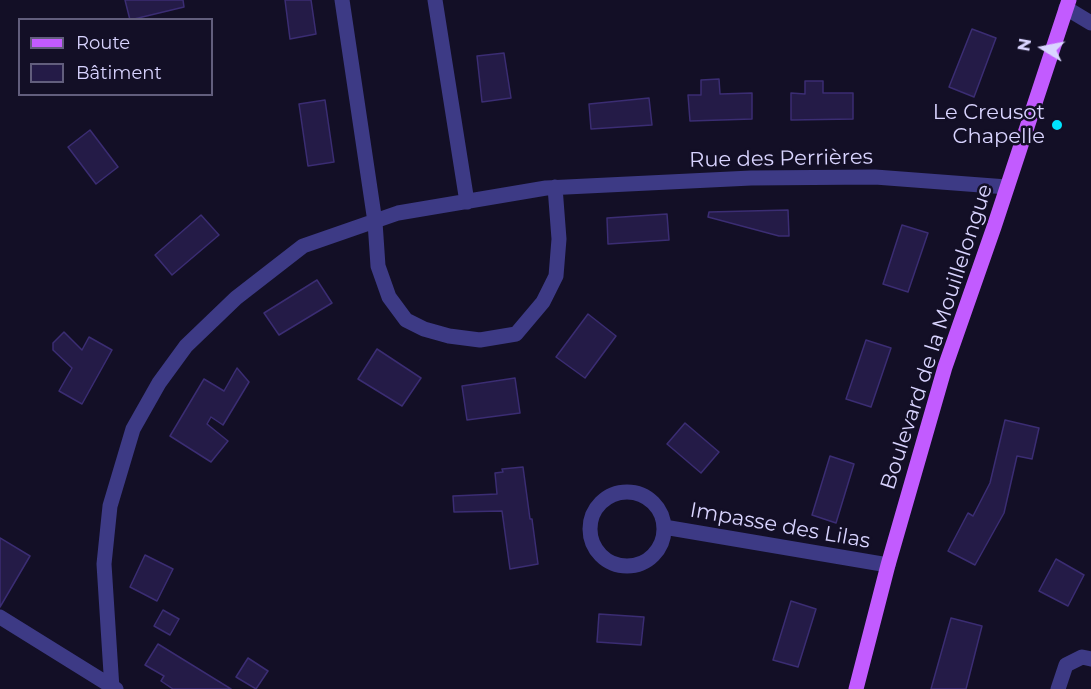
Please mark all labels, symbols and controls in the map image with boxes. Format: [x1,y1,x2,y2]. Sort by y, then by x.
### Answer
legend [18,18,213,96]
north arrow [1013,18,1073,78]
text: Route [76,32,130,54]
text: N [1014,37,1035,53]
text: Bâtiment [76,62,162,84]
place label: Le Creusot Chapelle [933,100,1045,150]
marker: Le Creusot Chapelle [1050,118,1064,132]
street label: Rue des Perrières [689,145,873,173]
street label: Boulevard de la Mouillelongue [876,181,998,493]
street label: Impasse des Lilas [688,498,872,554]

